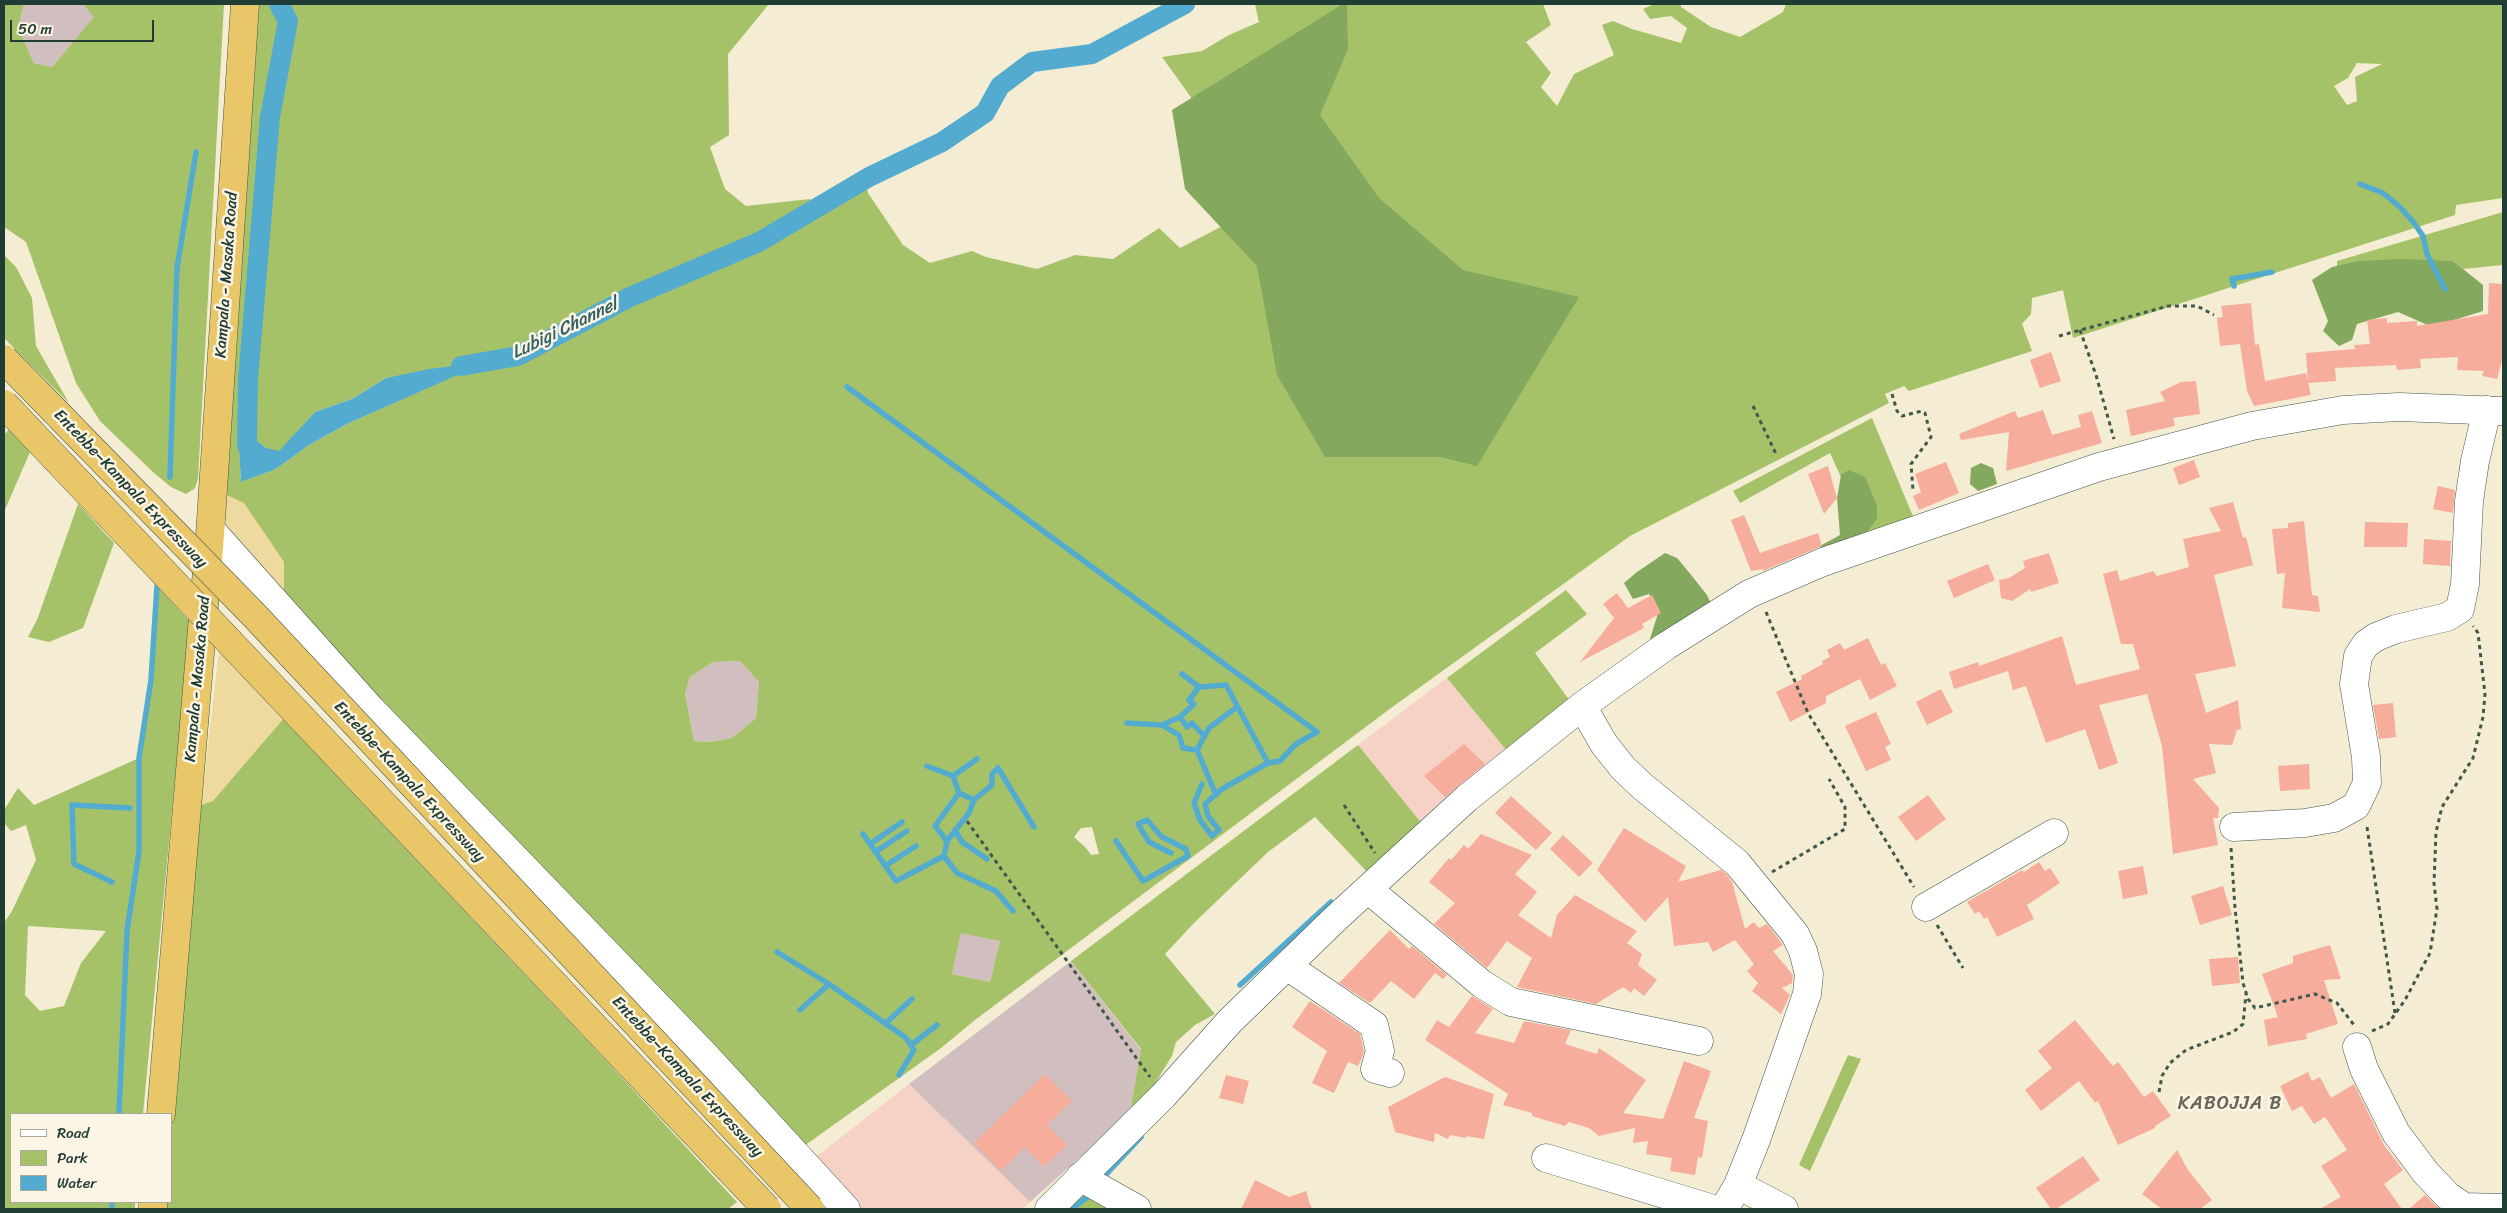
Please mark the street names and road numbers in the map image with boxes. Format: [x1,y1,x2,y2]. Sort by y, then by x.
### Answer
street label: Kampala - Masaka Road [212,191,242,359]
street label: Entebbe–Kampala Expressway [49,406,211,572]
street label: Kampala - Masaka Road [181,595,215,763]
street label: Entebbe–Kampala Expressway [329,698,489,866]
street label: Entebbe–Kampala Expressway [607,993,767,1161]

